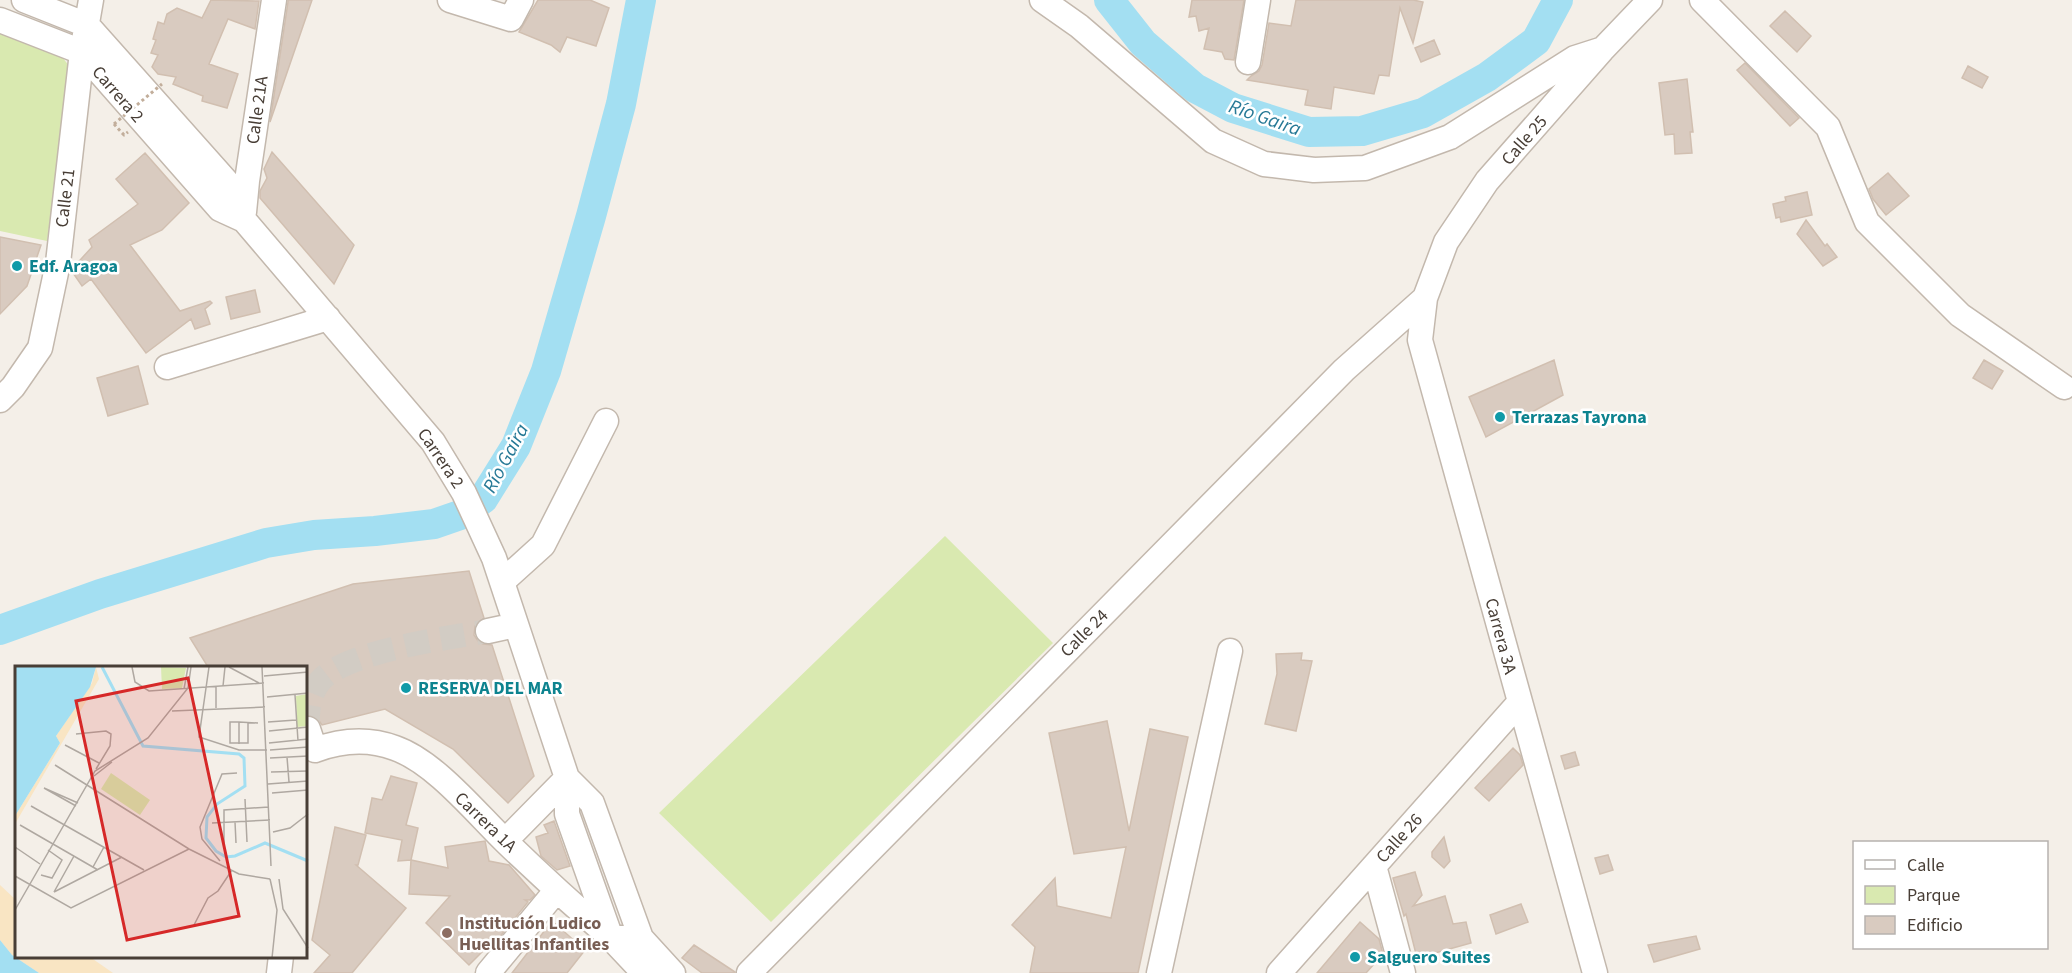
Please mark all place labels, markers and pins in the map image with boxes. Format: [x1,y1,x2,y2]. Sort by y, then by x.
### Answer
place label: Edf. Aragoa [29,254,118,279]
marker: Edf. Aragoa [10,259,24,273]
place label: Terrazas Tayrona [1512,405,1647,430]
marker: Terrazas Tayrona [1493,410,1507,424]
place label: RESERVA DEL MAR [418,676,562,701]
marker: RESERVA DEL MAR [399,681,413,695]
place label: Institución Ludico Huellitas Infantiles [459,911,609,957]
marker: Institución Ludico Huellitas Infantiles [440,926,454,940]
place label: Salguero Suites [1367,945,1490,970]
marker: Salguero Suites [1348,950,1362,964]

